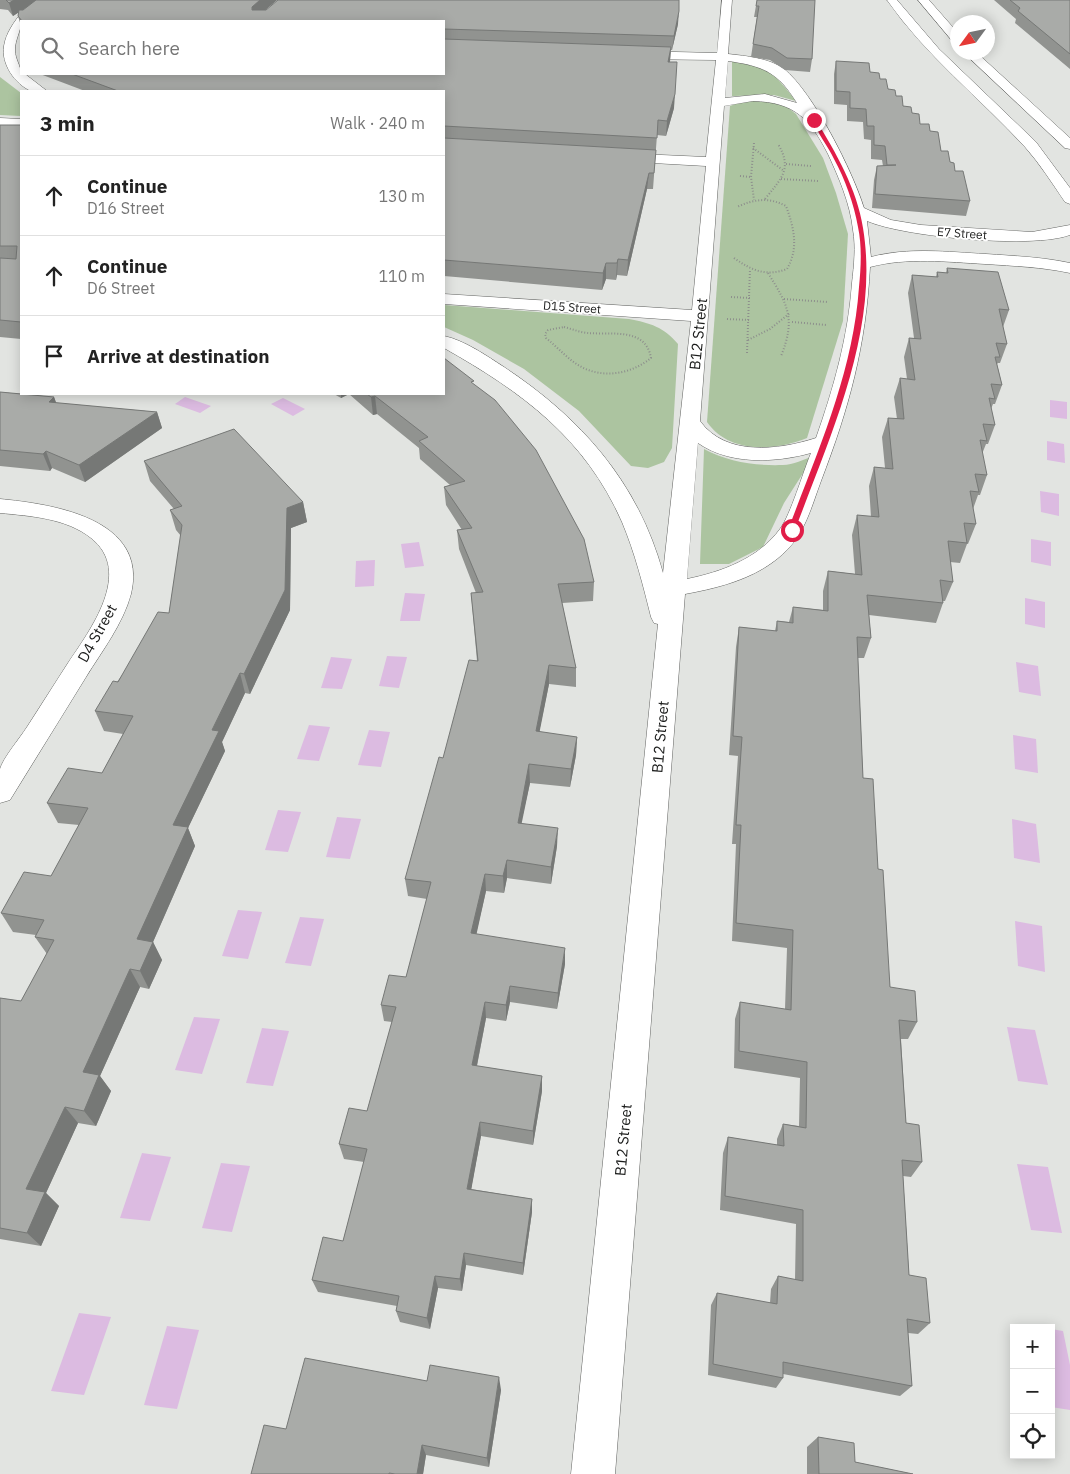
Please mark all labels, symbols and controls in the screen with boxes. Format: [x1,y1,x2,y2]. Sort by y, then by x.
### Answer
north arrow [950,15,995,60]
search box [20,20,445,75]
icon: search [38,34,66,62]
text: Search here [78,36,180,60]
text: 3 min [40,109,95,137]
route end [803,109,826,132]
text: Walk · 240 m [330,113,425,133]
text: Continue [87,174,167,198]
icon: ahead [40,182,68,210]
text: 130 m [378,186,425,206]
text: D16 Street [87,198,165,218]
street label: E7 Street [937,224,987,242]
text: Continue [87,254,167,278]
icon: ahead [40,262,68,290]
text: 110 m [378,266,425,286]
text: D6 Street [87,278,155,298]
street label: D15 Street [542,297,602,317]
street label: B12 Street [685,297,711,371]
icon: arrive [40,342,68,370]
text: Arrive at destination [87,344,270,368]
route start [781,519,804,542]
street label: D4 Street [73,601,121,665]
street label: B12 Street [647,700,673,774]
street label: B12 Street [610,1103,636,1177]
map controls [1010,1324,1055,1459]
button: + [1010,1324,1055,1369]
button: − [1010,1369,1055,1414]
button: locate [1010,1414,1055,1459]

